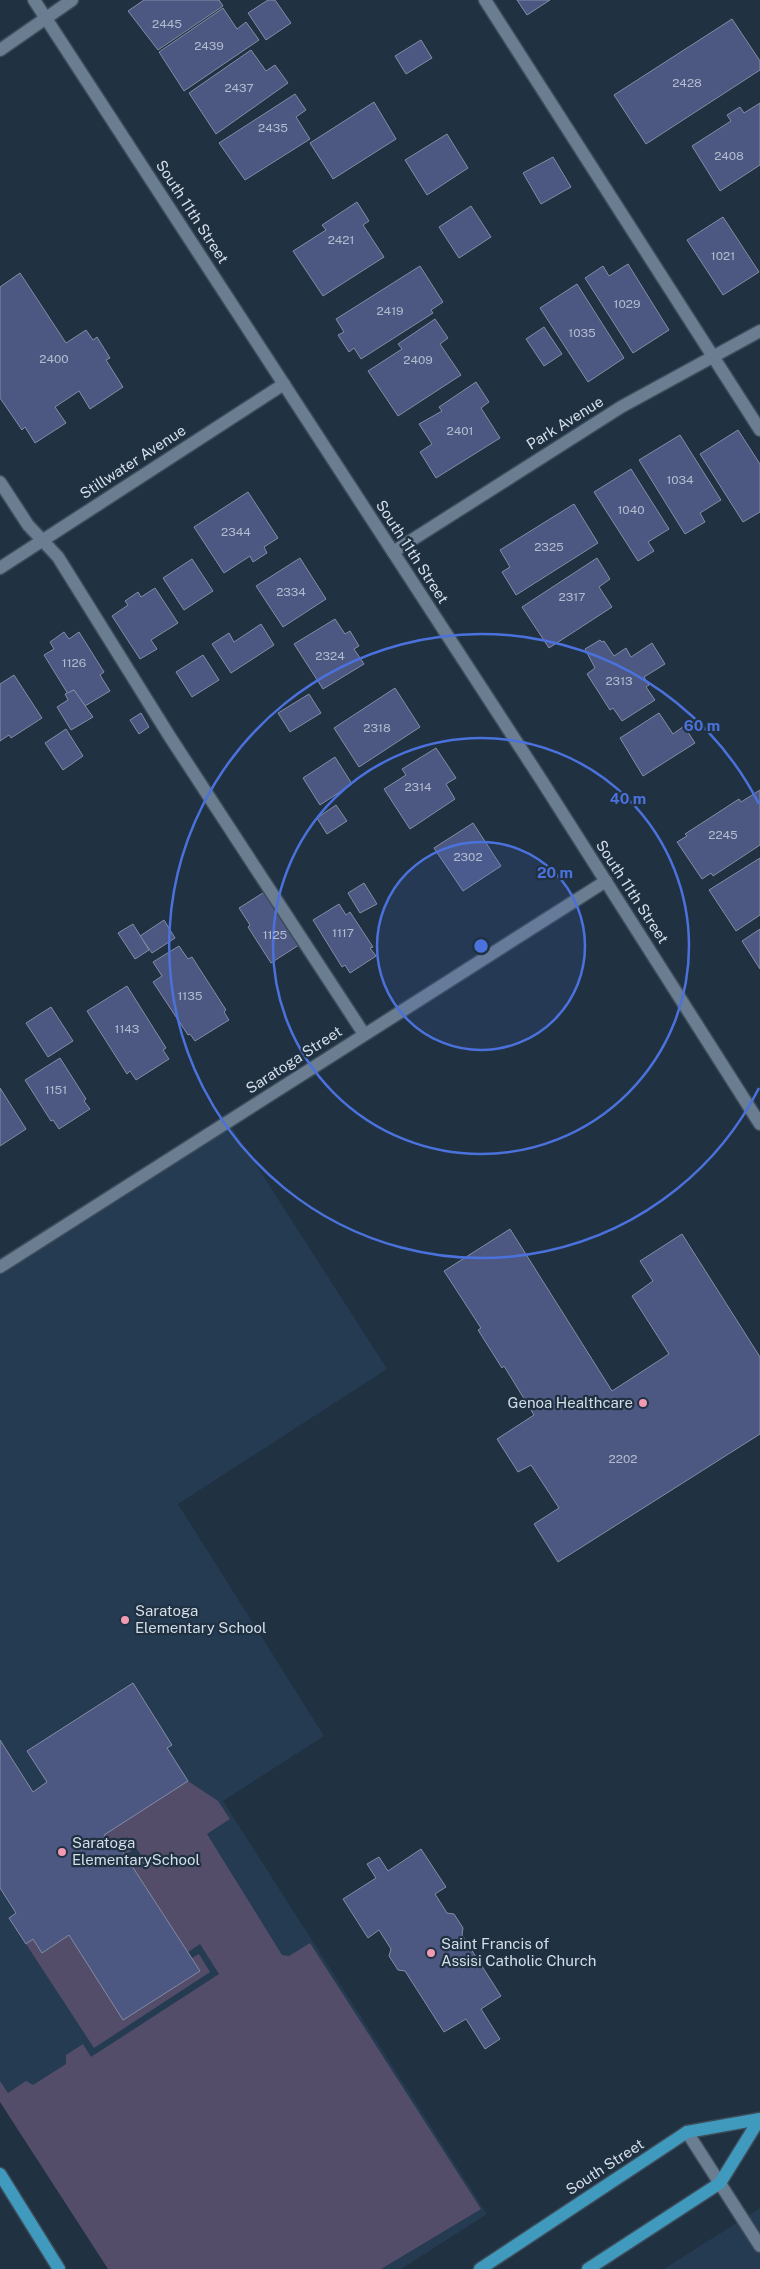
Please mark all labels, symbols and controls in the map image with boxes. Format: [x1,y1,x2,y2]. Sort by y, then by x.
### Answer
house number: 2445 [152,17,182,31]
house number: 2439 [194,39,224,53]
house number: 2428 [672,76,702,90]
house number: 2437 [224,81,254,95]
house number: 2435 [258,121,288,135]
house number: 2408 [714,149,744,163]
street label: South 11th Street [153,157,232,267]
house number: 2421 [328,233,354,247]
house number: 1021 [711,249,735,263]
house number: 1029 [614,297,640,311]
house number: 2419 [376,304,404,318]
house number: 1035 [568,326,596,340]
house number: 2400 [39,352,69,366]
house number: 2409 [403,353,433,367]
street label: Park Avenue [523,392,606,453]
street label: Stillwater Avenue [77,421,189,502]
house number: 2401 [447,424,473,438]
house number: 1034 [666,473,694,487]
street label: South 11th Street [373,497,452,607]
house number: 1040 [617,503,645,517]
house number: 2344 [221,525,251,539]
house number: 2325 [534,540,564,554]
house number: 2334 [276,585,306,599]
house number: 2317 [559,590,585,604]
house number: 2324 [315,649,345,663]
house number: 1126 [62,656,86,670]
house number: 2313 [605,674,633,688]
text: 60 m [684,717,720,734]
house number: 2318 [363,721,391,735]
house number: 2314 [404,780,432,794]
text: 40 m [610,790,646,807]
house number: 2245 [708,828,738,842]
street label: South 11th Street [593,837,672,947]
house number: 2302 [453,850,483,864]
text: 20 m [537,864,573,881]
house number: 1117 [332,926,354,940]
house number: 1125 [263,928,288,942]
centre of rings [472,937,490,955]
house number: 1135 [177,989,203,1003]
house number: 1143 [115,1022,139,1036]
street label: Saratoga Street [243,1022,345,1097]
house number: 1151 [45,1083,67,1097]
place label: Genoa Healthcare [507,1394,633,1411]
marker: Genoa Healthcare [637,1397,649,1409]
house number: 2202 [609,1452,637,1466]
place label: Saratoga Elementary School [135,1602,267,1636]
marker: Saratoga Elementary School [119,1614,131,1626]
place label: Saratoga ElementarySchool [72,1834,200,1868]
marker: Saratoga ElementarySchool [56,1846,68,1858]
place label: Saint Francis of Assisi Catholic Church [441,1935,597,1969]
marker: Saint Francis of Assisi Catholic Church [425,1947,437,1959]
street label: South Street [563,2135,647,2198]

